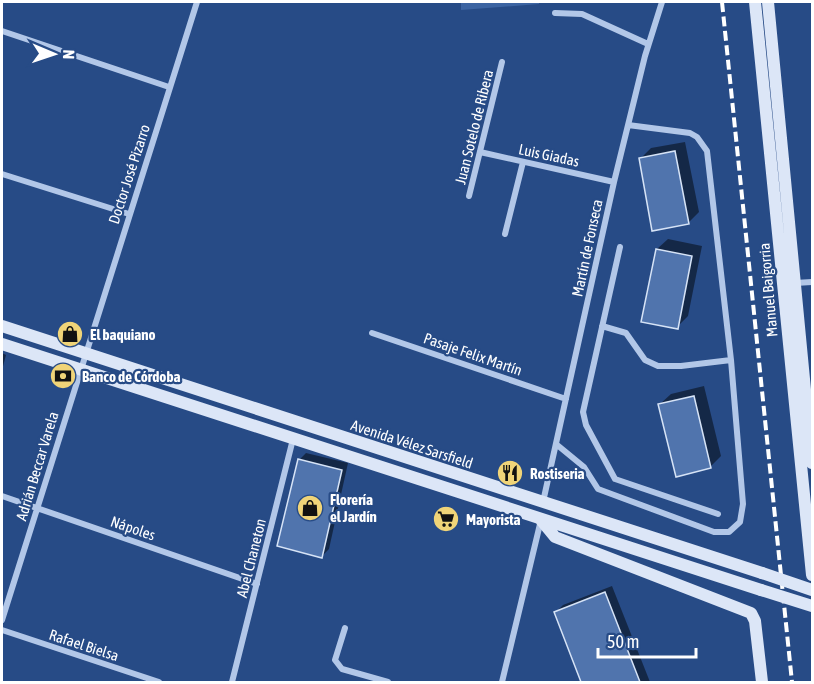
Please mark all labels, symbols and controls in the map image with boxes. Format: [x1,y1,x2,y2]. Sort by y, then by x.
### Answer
north arrow [24,24,84,84]
text: N [60,49,78,60]
street label: Juan Sotelo de Ribera [452,68,496,186]
street label: Doctor José Pizarro [105,122,153,226]
street label: Luis Giadas [517,140,581,170]
street label: Martín de Fonseca [568,198,606,298]
street label: Manuel Baigorria [755,242,781,338]
shop icon: El baquiano [55,319,85,349]
place label: El baquiano [90,326,156,343]
street label: Pasaje Felix Martín [422,329,524,379]
bank icon: Banco de Córdoba [48,361,78,391]
place label: Banco de Córdoba [82,368,180,385]
street label: Adrián Beccar Varela [12,409,62,523]
street label: Avenida Vélez Sarsfield [349,416,475,472]
restaurant icon: Rostiseria [495,458,525,488]
place label: Rostiseria [530,465,585,482]
place label: Florería el Jardín [330,491,377,525]
shop icon: Florería el Jardín [295,493,325,523]
supermarket icon: Mayorista [431,504,461,534]
place label: Mayorista [466,511,521,528]
street label: Nápoles [109,512,157,544]
street label: Abel Chaneton [233,517,269,599]
scale bar [598,621,696,659]
street label: Rafael Bielsa [47,626,121,664]
text: 50 m [607,631,639,652]

